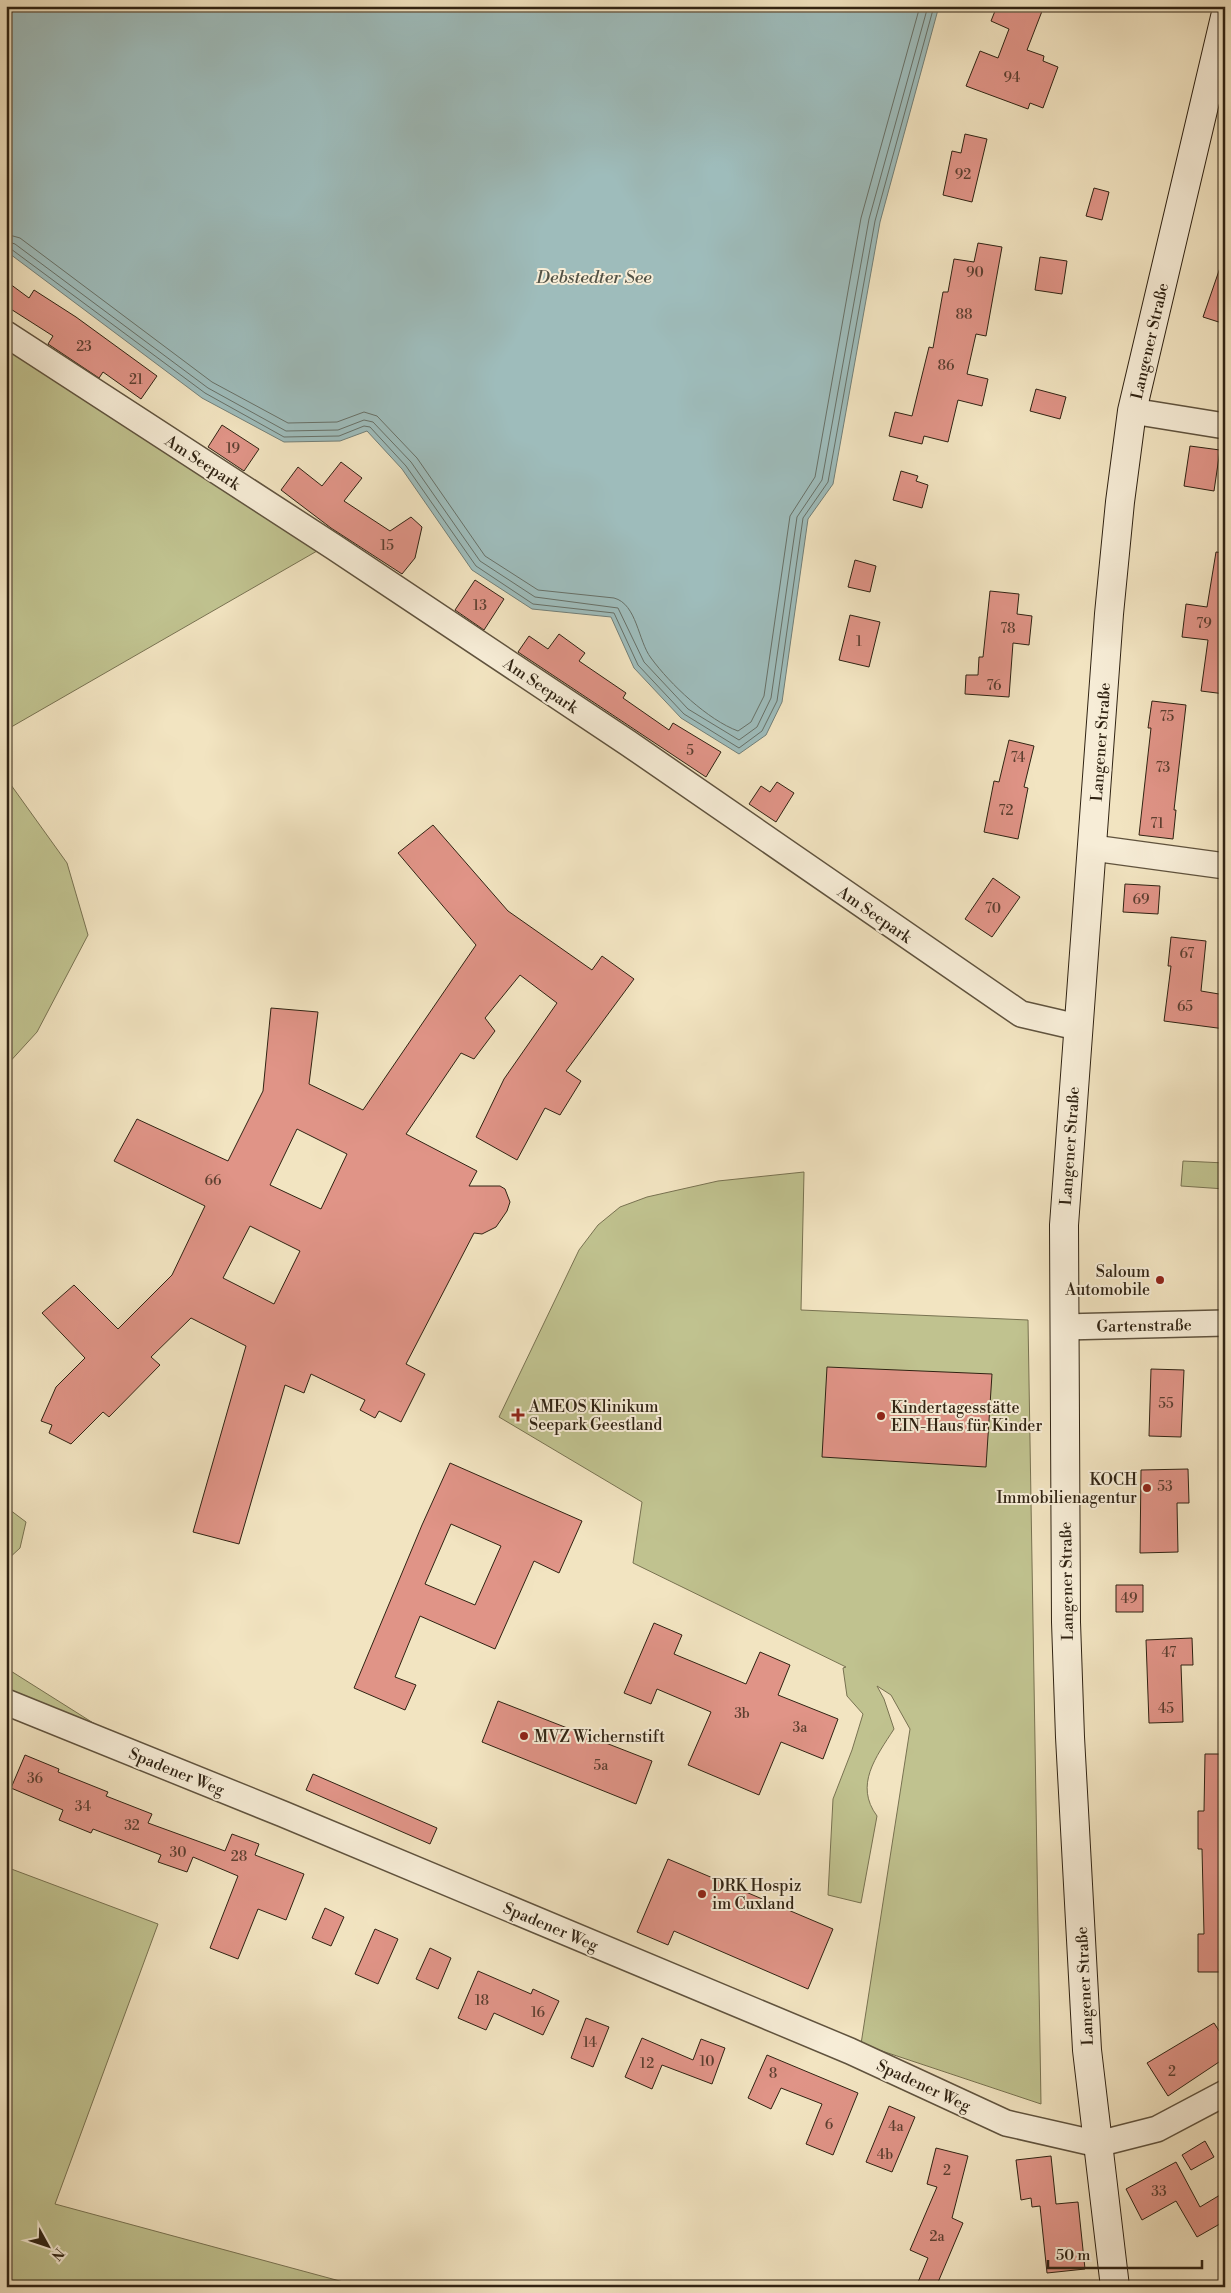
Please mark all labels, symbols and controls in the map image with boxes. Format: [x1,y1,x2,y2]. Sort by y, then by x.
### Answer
house number: 94 [1004,69,1020,87]
house number: 92 [955,166,971,184]
house number: 90 [966,264,984,282]
water label: Debstedter See [535,266,652,289]
street label: Langener Straße [1127,281,1173,401]
house number: 88 [955,306,973,324]
house number: 23 [76,338,92,356]
house number: 86 [937,357,955,375]
house number: 21 [129,371,143,389]
street label: Am Seepark [160,430,245,496]
house number: 19 [226,440,240,458]
house number: 15 [380,537,394,555]
house number: 13 [473,597,487,615]
house number: 79 [1196,615,1212,633]
house number: 78 [1000,620,1016,638]
house number: 1 [856,633,862,651]
street label: Am Seepark [498,653,583,719]
house number: 76 [986,677,1002,695]
street label: Langener Straße [1087,682,1115,802]
house number: 75 [1160,708,1175,726]
house number: 5 [686,742,694,760]
house number: 74 [1011,749,1025,767]
house number: 73 [1156,759,1171,777]
house number: 72 [999,802,1013,820]
house number: 71 [1150,815,1164,833]
street label: Am Seepark [833,881,917,949]
house number: 69 [1133,891,1149,909]
house number: 70 [985,900,1001,918]
house number: 67 [1180,945,1194,963]
house number: 65 [1177,998,1193,1016]
street label: Langener Straße [1056,1086,1084,1206]
house number: 66 [205,1172,222,1190]
place label: Saloum Automobile [1064,1262,1150,1300]
marker: Saloum Automobile [1154,1274,1166,1286]
street label: Gartenstraße [1096,1315,1192,1337]
house number: 55 [1158,1395,1174,1413]
place label: AMEOS Klinikum Seepark Geestland [528,1397,662,1435]
place label: Kindertagesstätte EIN-Haus für Kinder [891,1398,1042,1436]
marker: AMEOS Klinikum Seepark Geestland [511,1408,525,1422]
marker: Kindertagesstätte EIN-Haus für Kinder [875,1410,887,1422]
place label: KOCH Immobilienagentur [996,1470,1137,1508]
house number: 53 [1157,1478,1173,1496]
marker: KOCH Immobilienagentur [1141,1482,1153,1494]
street label: Langener Straße [1056,1521,1078,1641]
house number: 49 [1121,1590,1137,1608]
house number: 47 [1162,1644,1176,1662]
house number: 45 [1158,1700,1174,1718]
house number: 3b [734,1705,750,1723]
house number: 3a [793,1719,808,1737]
place label: MVZ Wichernstift [534,1727,665,1747]
marker: MVZ Wichernstift [518,1730,530,1742]
street label: Spadener Weg [126,1744,228,1800]
house number: 5a [594,1757,609,1775]
house number: 36 [27,1770,44,1788]
house number: 34 [75,1798,91,1816]
house number: 32 [124,1817,140,1835]
house number: 30 [169,1844,187,1862]
house number: 28 [231,1848,247,1866]
place label: DRK Hospiz im Cuxland [712,1876,801,1914]
marker: DRK Hospiz im Cuxland [696,1888,708,1900]
street label: Spadener Weg [500,1898,602,1956]
street label: Langener Straße [1072,1926,1098,2046]
house number: 18 [475,1992,489,2010]
house number: 16 [531,2004,546,2022]
house number: 14 [583,2034,597,2052]
house number: 10 [700,2053,714,2071]
house number: 12 [640,2055,654,2073]
street label: Spadener Weg [873,2055,974,2117]
house number: 2 [1168,2063,1176,2081]
house number: 8 [769,2065,777,2083]
house number: 6 [825,2116,834,2134]
house number: 4a [888,2118,905,2136]
house number: 4b [877,2146,893,2164]
house number: 2 [943,2162,951,2180]
house number: 33 [1151,2183,1167,2201]
north arrow [22,2220,72,2270]
house number: 2a [929,2228,945,2246]
scale bar [1048,2238,1202,2270]
text: N [47,2244,68,2264]
text: 50 m [1056,2246,1090,2265]

